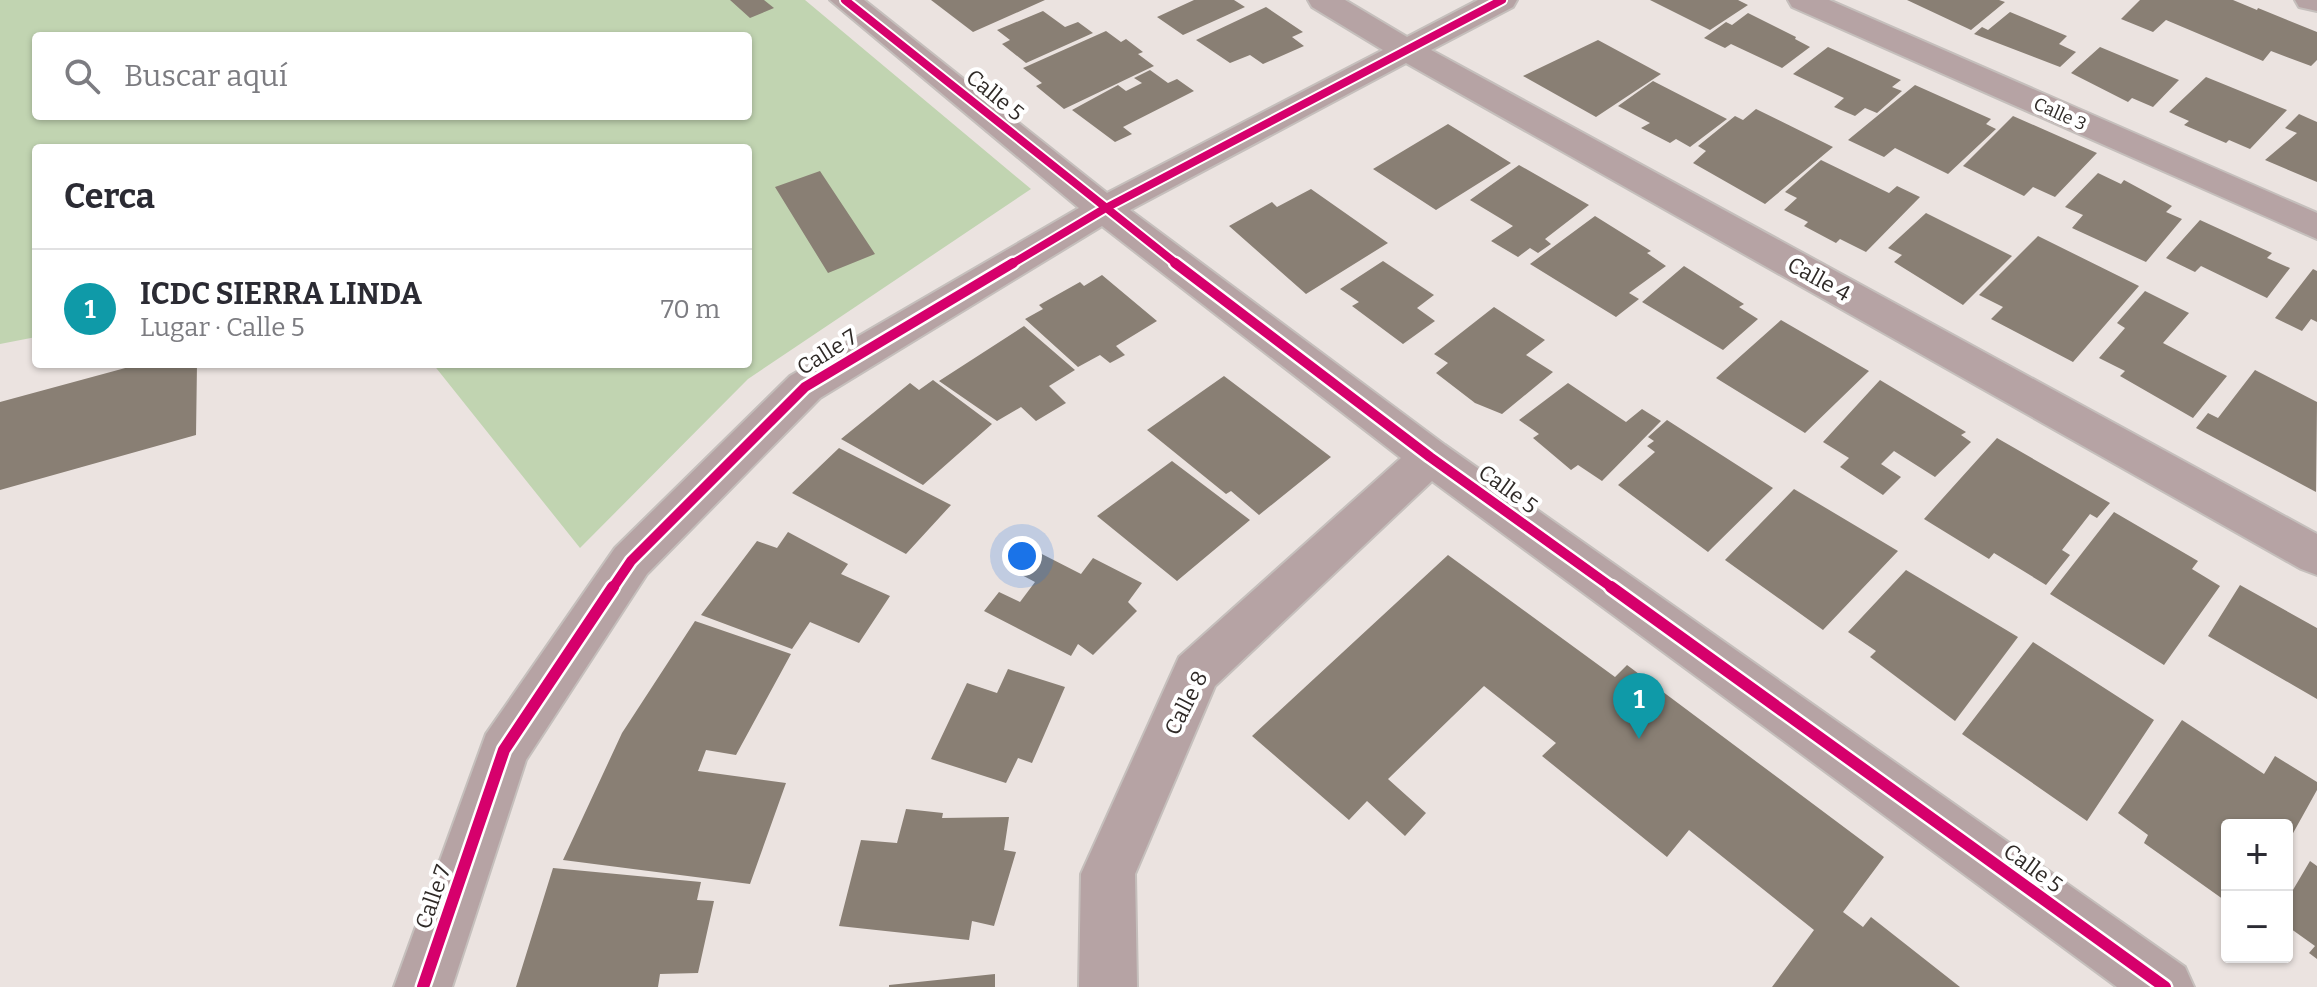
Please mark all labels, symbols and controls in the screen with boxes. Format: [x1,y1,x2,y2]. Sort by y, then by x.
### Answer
search box [32,32,752,120]
icon: search [60,54,104,98]
text: Buscar aquí [124,58,288,94]
street label: Calle 5 [961,64,1029,126]
street label: Calle 3 [2030,93,2090,135]
text: Cerca [64,176,155,217]
street label: Calle 4 [1783,251,1855,307]
text: ICDC SIERRA LINDA [140,276,422,312]
text: 1 [84,294,96,325]
text: 70 m [661,294,720,325]
text: Lugar · Calle 5 [140,312,305,343]
street label: Calle 7 [792,323,862,381]
street label: Calle 5 [1473,458,1543,520]
your location [1002,536,1042,576]
street label: Calle 8 [1159,667,1213,739]
pin: 1 [1613,673,1665,739]
map controls [2221,819,2293,963]
button: + [2221,819,2293,891]
street label: Calle 5 [1998,837,2068,899]
street label: Calle 7 [410,861,456,933]
button: − [2221,891,2293,963]

